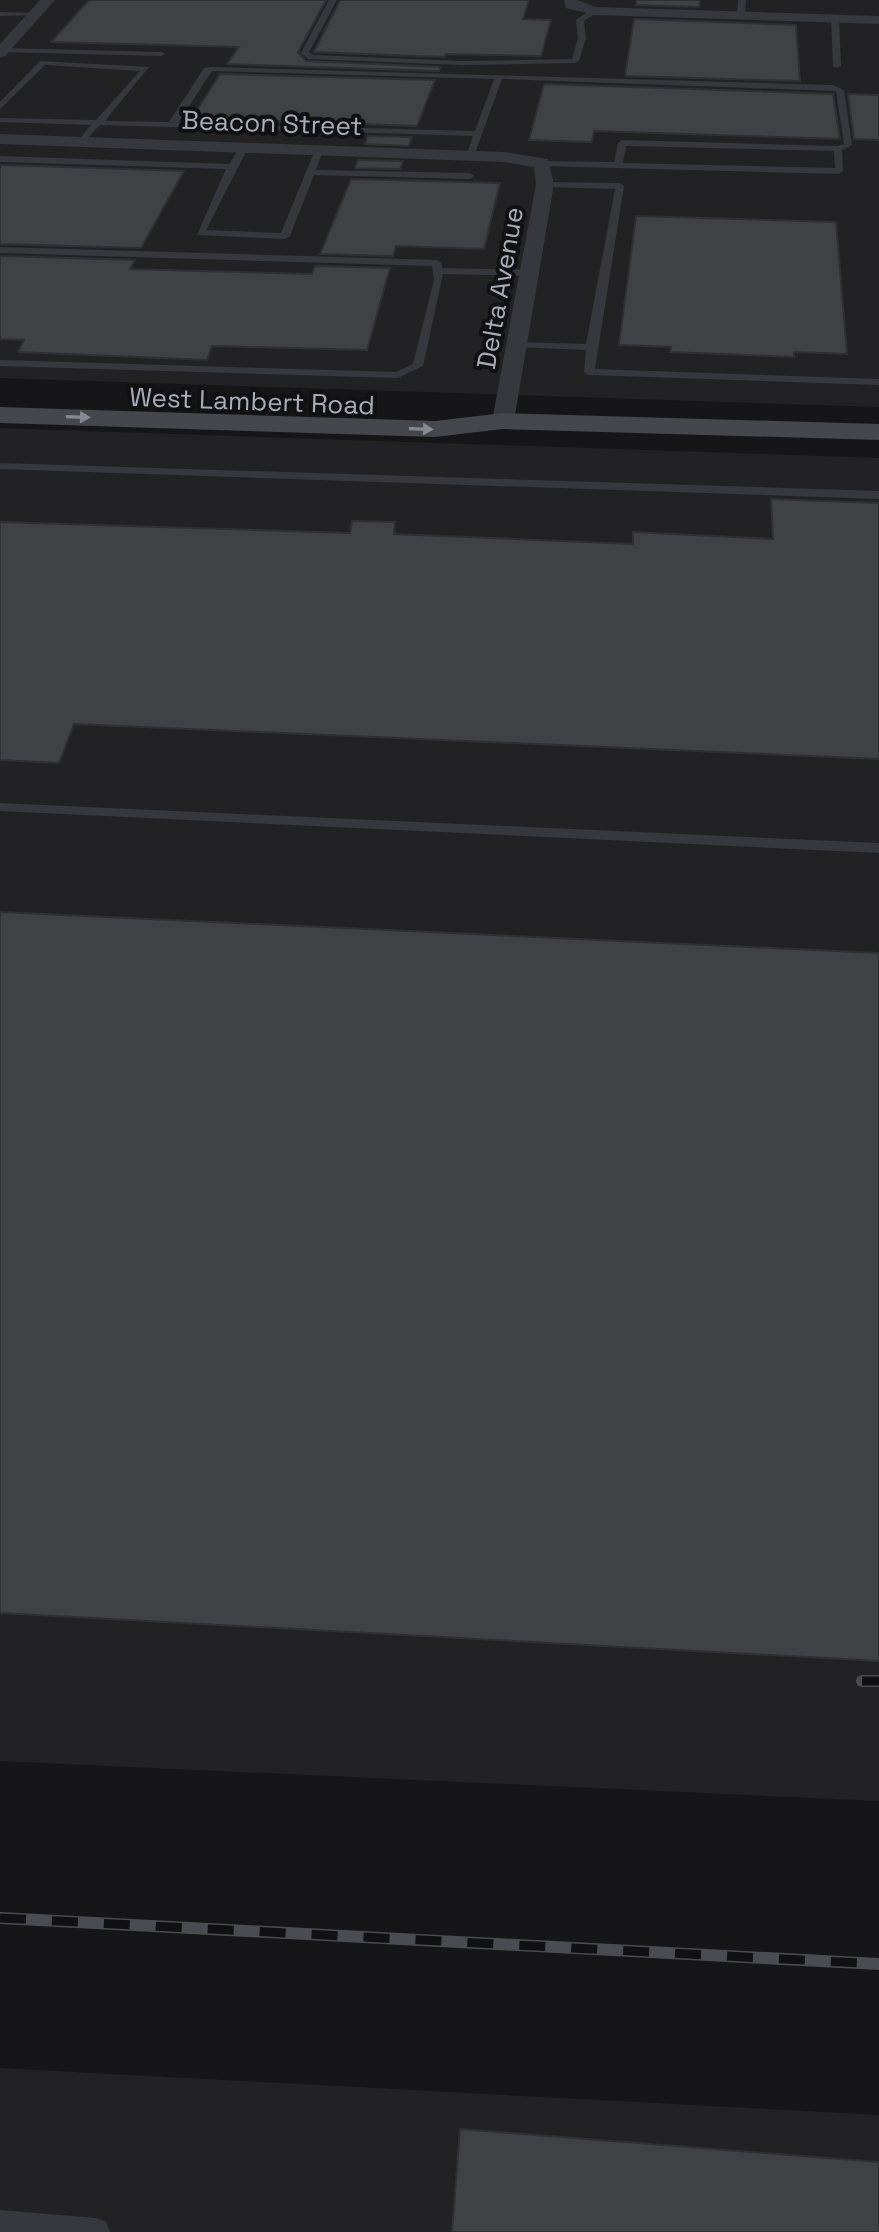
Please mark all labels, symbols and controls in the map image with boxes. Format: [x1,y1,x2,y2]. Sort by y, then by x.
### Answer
street label: Beacon Street [181,103,363,143]
street label: Delta Avenue [469,204,531,372]
street label: West Lambert Road [129,380,375,422]
one-way arrow [66,411,91,424]
one-way arrow [409,422,434,435]

